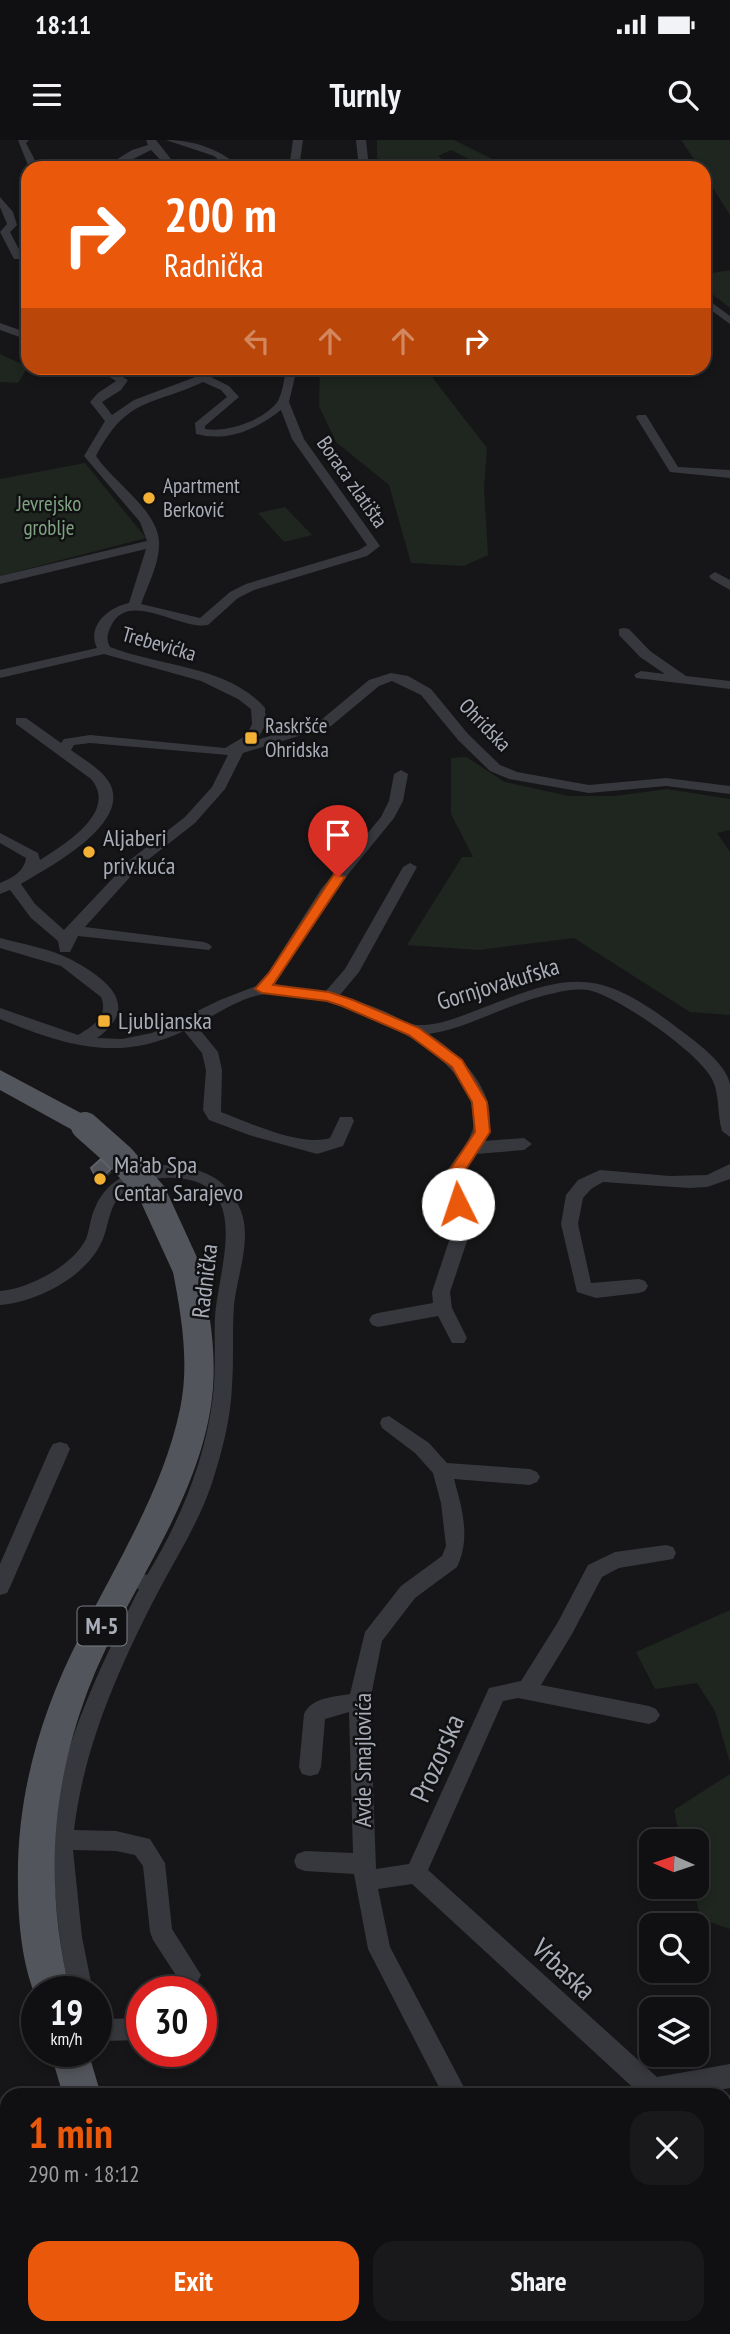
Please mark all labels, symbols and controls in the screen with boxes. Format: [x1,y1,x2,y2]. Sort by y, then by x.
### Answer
text: 18:11 [35,8,91,41]
text: Turnly [329,74,401,116]
icon: menu [28,76,66,114]
icon: search [664,76,702,114]
text: 200 m [164,182,277,246]
icon: right [49,189,140,280]
text: Radnička [164,244,264,286]
icon: left [238,322,276,360]
icon: ahead [311,322,349,360]
icon: ahead [384,322,422,360]
icon: right [457,322,495,360]
street label: Boraca zlatišta [311,431,394,533]
place label: Apartment Berković [163,472,240,523]
park label: Jevrejsko groblje [16,490,81,541]
marker: Apartment Berković [141,490,157,506]
street label: Trebevićka [119,620,199,667]
street label: Ohridska [453,692,517,757]
place label: Raskršće Ohridska [265,712,329,763]
marker: Raskršće Ohridska [243,730,259,746]
pin [308,805,368,877]
icon: arrive [319,816,357,854]
place label: Aljaberi priv.kuća [103,822,175,881]
marker: Aljaberi priv.kuća [81,844,97,860]
street label: Gornjovakufska [433,950,563,1017]
place label: Ljubljanska [118,1005,212,1036]
marker: Ljubljanska [96,1013,112,1029]
place label: Ma'ab Spa Centar Sarajevo [114,1149,243,1208]
position arrow [421,1167,495,1241]
marker: Ma'ab Spa Centar Sarajevo [92,1171,108,1187]
street label: Radnička [185,1242,224,1320]
road number: M-5 [78,1606,126,1646]
street label: Avde Smajlovića [347,1693,378,1827]
street label: Prozorska [401,1708,472,1808]
north arrow [639,1829,709,1899]
map controls [639,1829,709,2067]
button: search [639,1913,709,1983]
street label: Vrbaska [524,1929,604,2008]
speed limit sign: 30 [126,1976,217,2067]
text: 19 [50,1989,83,2035]
button: layers [639,1997,709,2067]
text: km/h [51,2027,82,2050]
text: 1 min [28,2105,113,2160]
button: close [630,2111,704,2185]
text: 290 m · 18:12 [28,2159,140,2188]
button: Exit [28,2241,359,2321]
button: Share [373,2241,704,2321]

